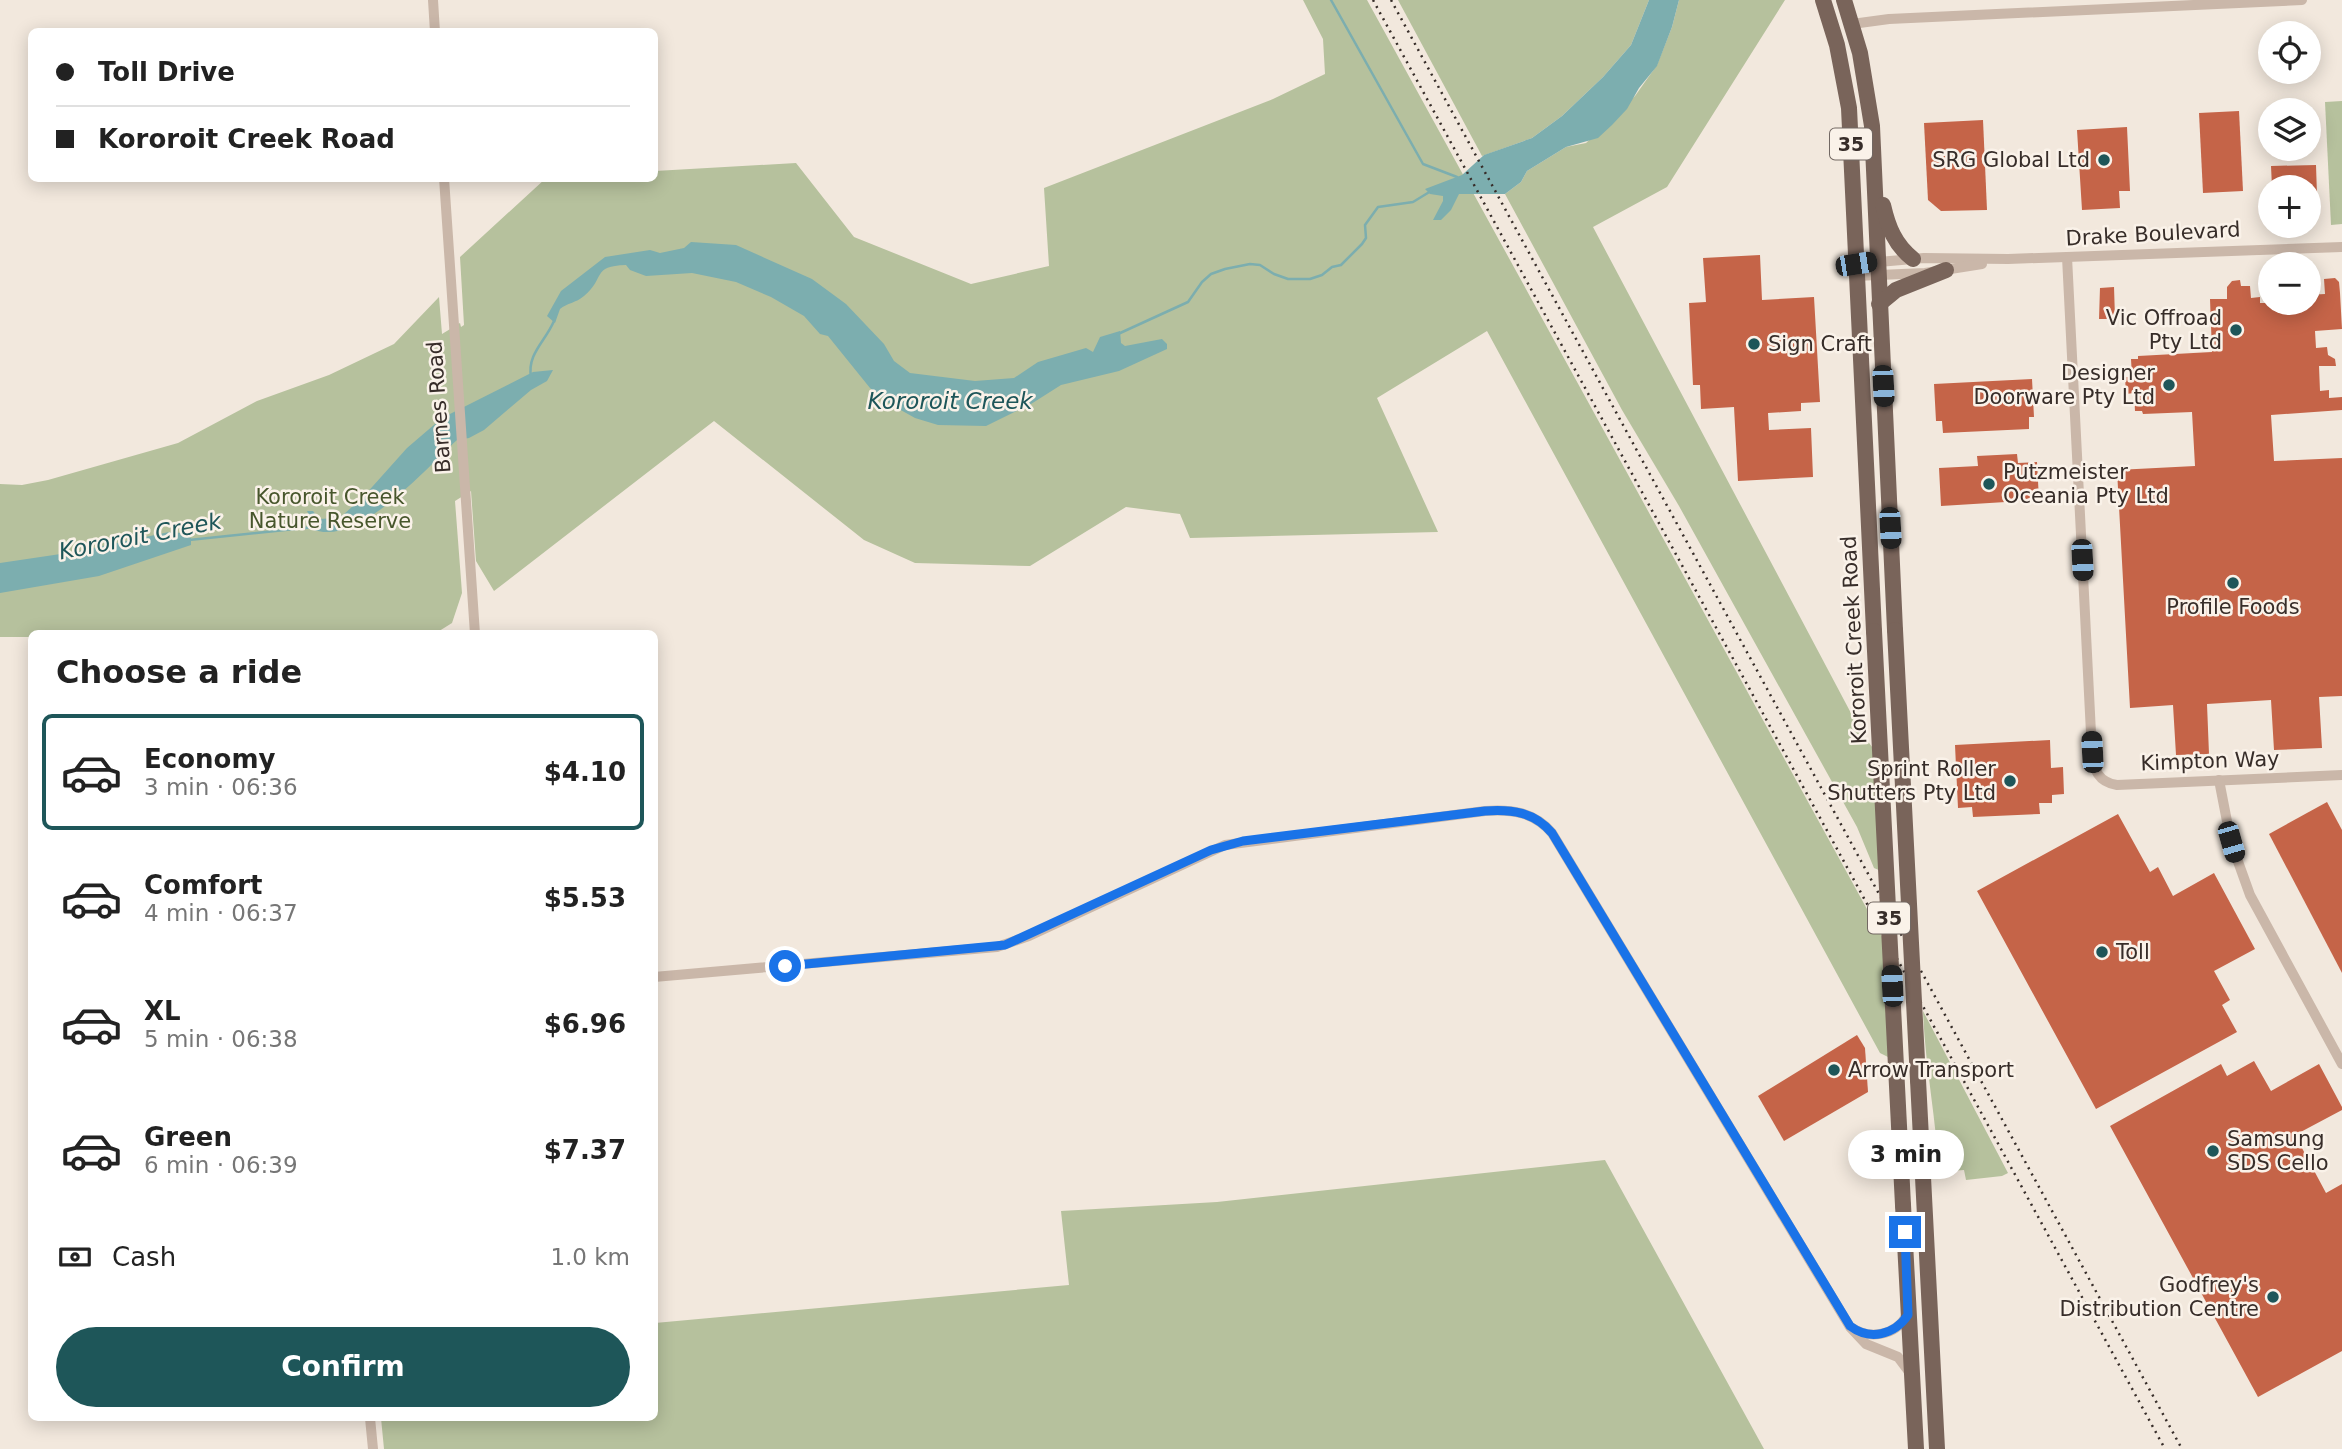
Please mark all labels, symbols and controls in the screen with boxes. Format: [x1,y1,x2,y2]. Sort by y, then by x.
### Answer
map controls [2258,21,2321,315]
button: locate [2258,21,2321,84]
text: Toll Drive [98,57,235,87]
button: layers [2258,98,2321,161]
text: Kororoit Creek Road [98,124,395,154]
road number: 35 [1830,128,1872,160]
place label: SRG Global Ltd [1932,148,2090,172]
marker: SRG Global Ltd [2096,152,2112,168]
button: + [2258,175,2321,238]
street label: Drake Boulevard [2065,217,2241,251]
car [1834,250,1879,278]
button: − [2258,252,2321,315]
place label: Vic Offroad Pty Ltd [2106,306,2222,354]
marker: Vic Offroad Pty Ltd [2228,322,2244,338]
place label: Sign Craft [1768,332,1872,356]
marker: Sign Craft [1746,336,1762,352]
street label: Barnes Road [422,340,456,474]
place label: Designer Doorware Pty Ltd [1973,361,2155,409]
car [1872,364,1895,408]
marker: Designer Doorware Pty Ltd [2161,377,2177,393]
water label: Kororoit Creek [867,388,1034,414]
place label: Putzmeister Oceania Pty Ltd [2003,460,2169,508]
marker: Putzmeister Oceania Pty Ltd [1981,476,1997,492]
park label: Kororoit Creek Nature Reserve [249,485,411,533]
car [1879,506,1902,550]
water label: Kororoit Creek [56,507,225,565]
street label: Kororoit Creek Road [1837,535,1871,745]
car [2071,538,2094,582]
marker: Profile Foods [2225,575,2241,591]
place label: Profile Foods [2166,595,2300,619]
text: Choose a ride [56,653,302,691]
car [2081,730,2104,774]
icon: car [60,741,123,804]
text: Economy [144,744,275,774]
street label: Kimpton Way [2140,747,2280,775]
text: $4.10 [544,757,626,787]
place label: Sprint Roller Shutters Pty Ltd [1827,757,1996,805]
marker: Sprint Roller Shutters Pty Ltd [2002,773,2018,789]
text: 3 min · 06:36 [144,774,298,800]
car [2216,819,2247,865]
icon: car [60,867,123,930]
text: Comfort [144,870,262,900]
text: $5.53 [544,883,626,913]
text: 4 min · 06:37 [144,900,298,926]
road number: 35 [1868,902,1910,934]
place label: Toll [2115,940,2150,964]
marker: Toll [2094,944,2110,960]
route start [769,950,801,982]
car [1881,964,1904,1008]
icon: car [60,993,123,1056]
text: XL [144,996,181,1026]
text: $6.96 [544,1009,626,1039]
text: 5 min · 06:38 [144,1026,298,1052]
place label: Arrow Transport [1848,1058,2014,1082]
marker: Arrow Transport [1826,1062,1842,1078]
icon: car [60,1119,123,1182]
text: Green [144,1122,232,1152]
place label: Samsung SDS Cello [2227,1127,2329,1175]
callout: 3 min [1847,1130,1963,1180]
text: $7.37 [544,1135,626,1165]
text: 3 min [1870,1141,1942,1167]
marker: Samsung SDS Cello [2205,1143,2221,1159]
text: 6 min · 06:39 [144,1152,298,1178]
route end [1889,1216,1921,1248]
icon: cash [56,1238,94,1276]
text: Cash [112,1242,176,1272]
text: 1.0 km [550,1244,630,1270]
place label: Godfrey's Distribution Centre [2060,1273,2259,1321]
marker: Godfrey's Distribution Centre [2265,1289,2281,1305]
button: Confirm [56,1327,630,1407]

